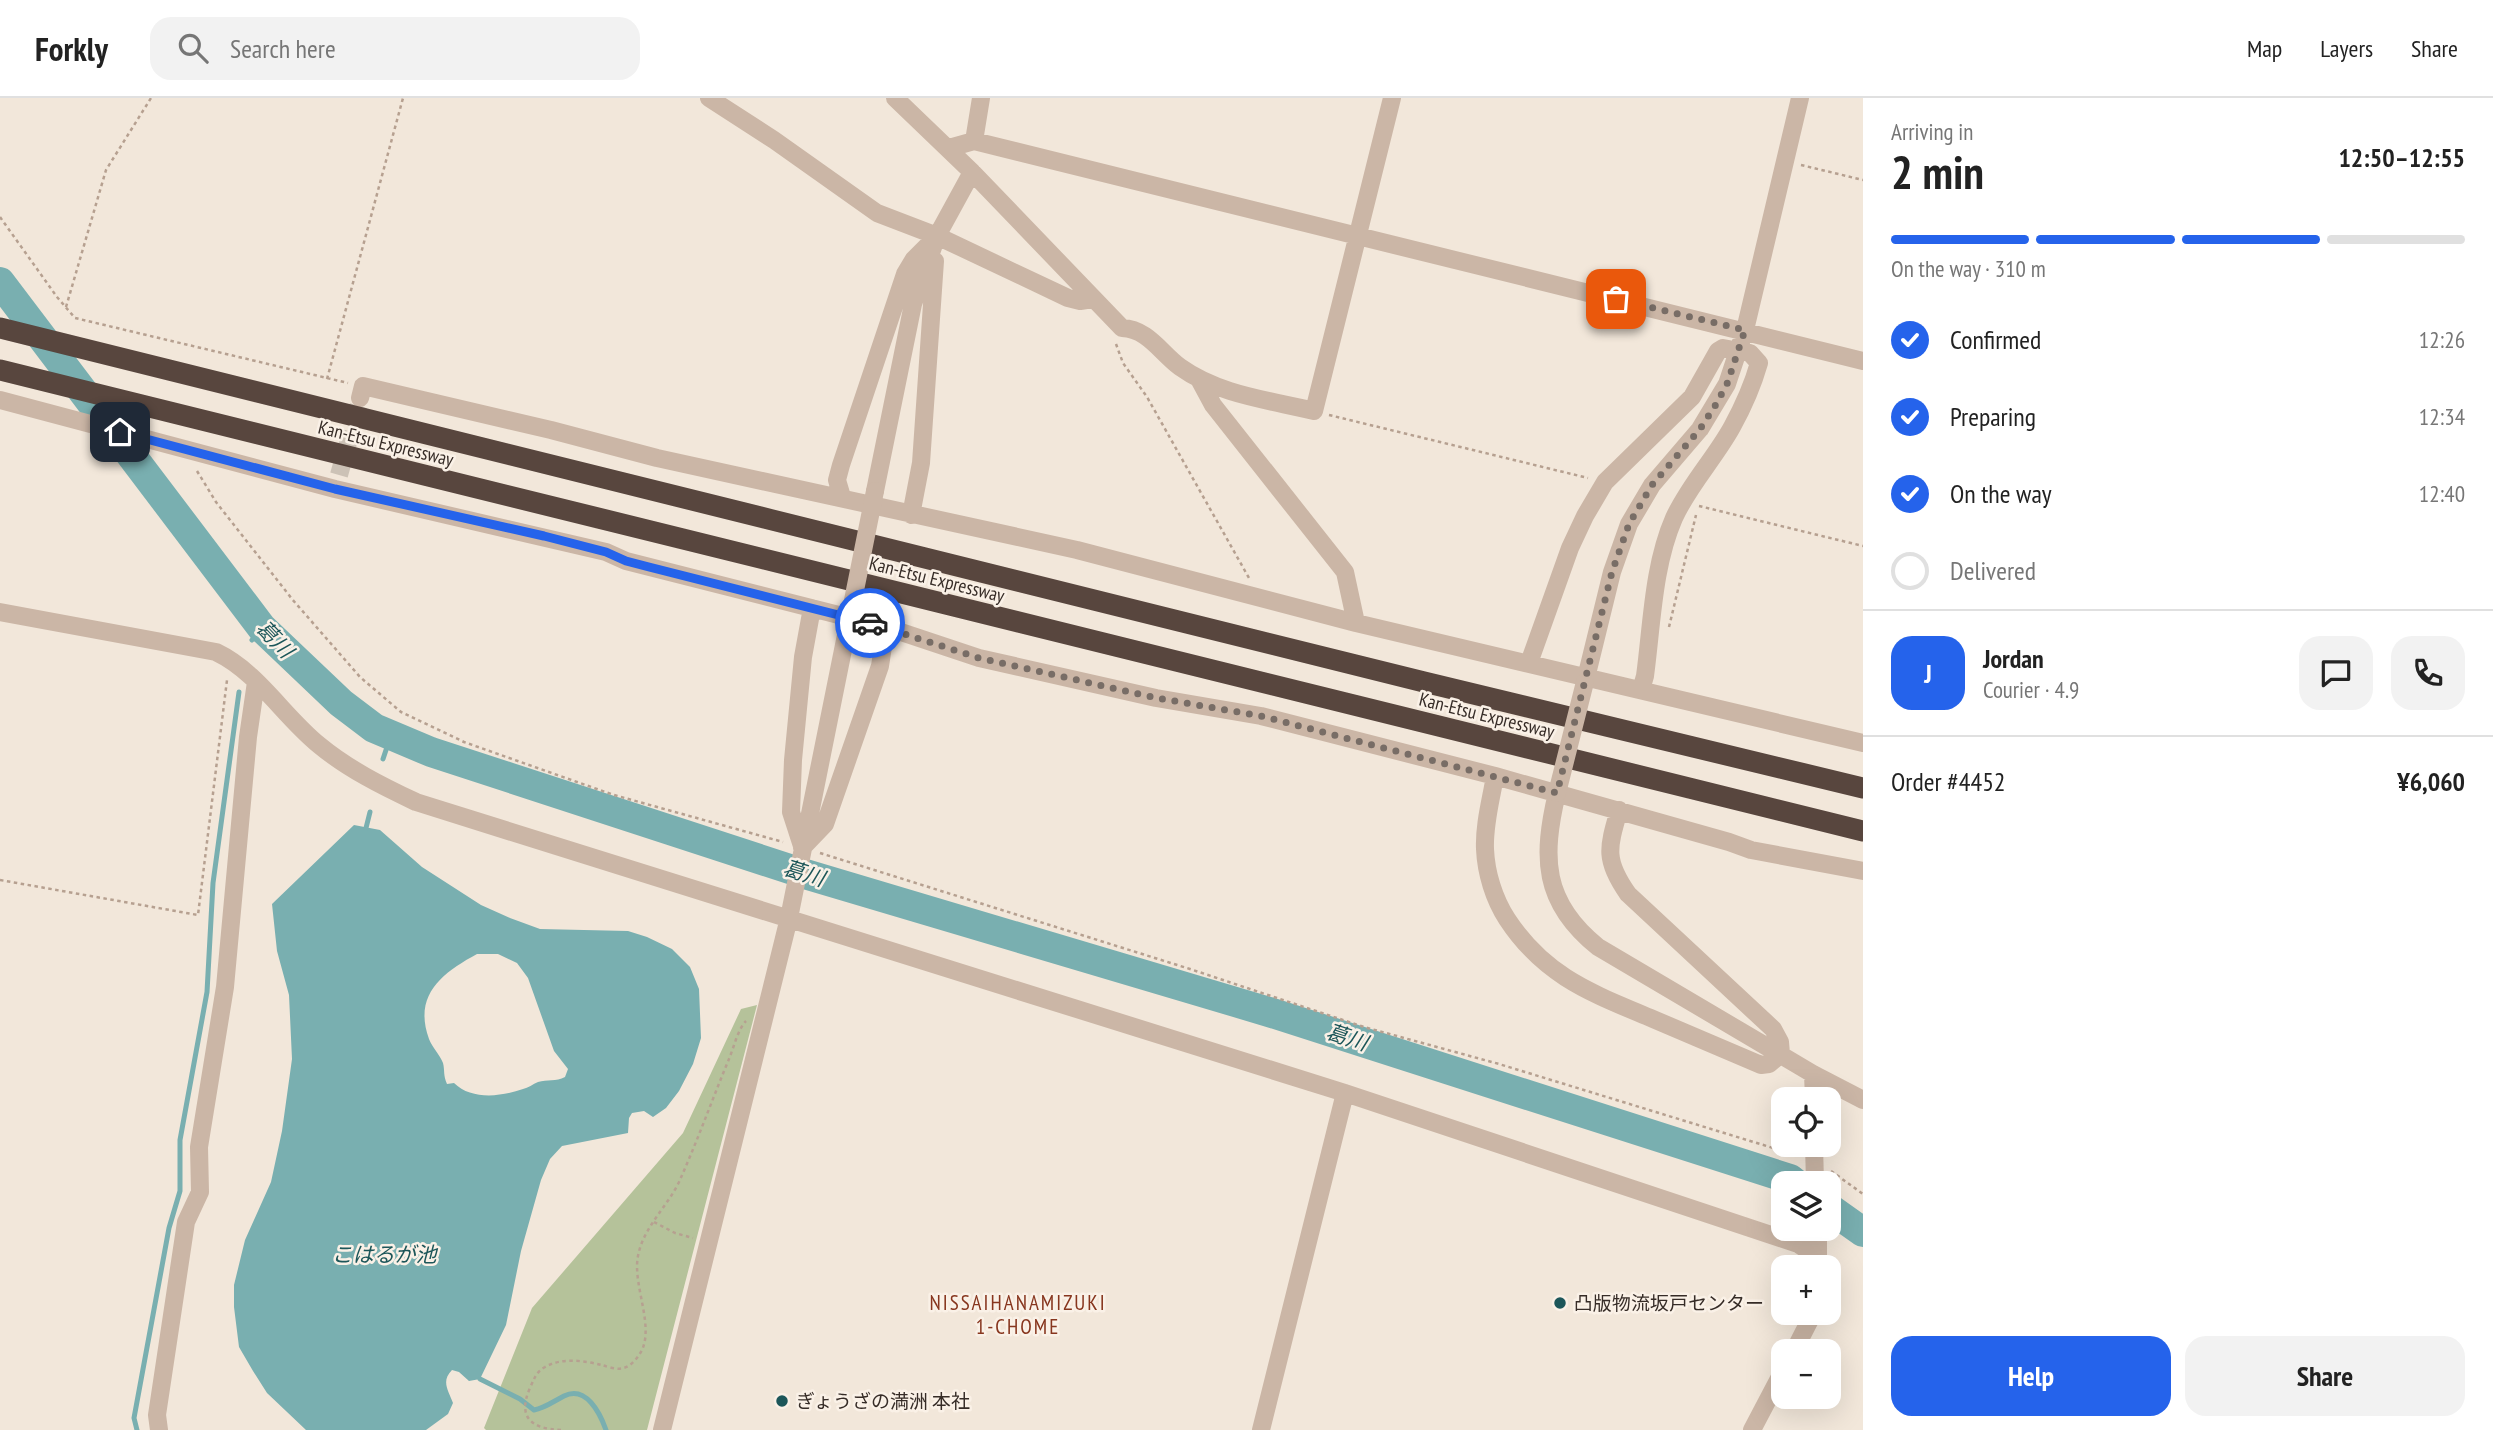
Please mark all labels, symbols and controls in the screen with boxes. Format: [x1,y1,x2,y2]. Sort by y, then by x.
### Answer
search box [150,17,640,80]
text: Forkly [35,27,108,70]
icon: search [174,29,212,67]
text: Search here [230,32,336,65]
text: Map [2247,33,2282,64]
text: Layers [2320,33,2373,64]
text: Share [2411,33,2458,64]
text: Arriving in [1891,117,1973,146]
text: 12:50–12:55 [2338,141,2465,174]
text: 2 min [1891,142,1984,202]
text: On the way · 310 m [1891,254,2046,283]
pin [1586,269,1646,329]
icon: bag [1597,280,1635,318]
icon: check [1891,321,1929,359]
text: Confirmed [1950,323,2041,356]
text: 12:26 [2419,325,2465,354]
icon: check [1891,398,1929,436]
text: Preparing [1950,400,2036,433]
pin [90,402,150,462]
text: 12:34 [2419,402,2465,431]
icon: home [101,413,139,451]
street label: Kan-Etsu Expressway [316,415,457,472]
icon: check [1891,475,1929,513]
text: On the way [1950,477,2052,510]
text: 12:40 [2419,479,2465,508]
street label: Kan-Etsu Expressway [867,551,1008,608]
text: Delivered [1950,554,2036,587]
courier [835,588,905,658]
icon: car [851,604,889,642]
water label: 葛川 [251,615,301,665]
button: chat [2299,636,2373,710]
button: phone [2391,636,2465,710]
text: Jordan [1983,642,2044,675]
text: J [1924,657,1932,690]
text: Courier · 4.9 [1983,675,2079,704]
street label: Kan-Etsu Expressway [1417,687,1558,744]
text: Order #4452 [1891,765,2006,798]
text: ¥6,060 [2397,765,2465,798]
water label: 葛川 [780,854,830,893]
water label: 葛川 [1323,1018,1373,1057]
map controls [1771,1087,1841,1409]
button: locate [1771,1087,1841,1157]
button: layers [1771,1171,1841,1241]
water label: こはるが池 [332,1241,438,1268]
button: + [1771,1255,1841,1325]
district label: NISSAIHANAMIZUKI 1-CHOME [929,1289,1107,1340]
place label: 凸版物流坂戸センター [1574,1291,1764,1315]
marker: 凸版物流坂戸センター [1552,1295,1568,1311]
button: Help [1891,1336,2171,1416]
button: Share [2185,1336,2465,1416]
button: − [1771,1339,1841,1409]
place label: ぎょうざの満洲 本社 [796,1389,970,1413]
marker: ぎょうざの満洲 本社 [774,1393,790,1409]

